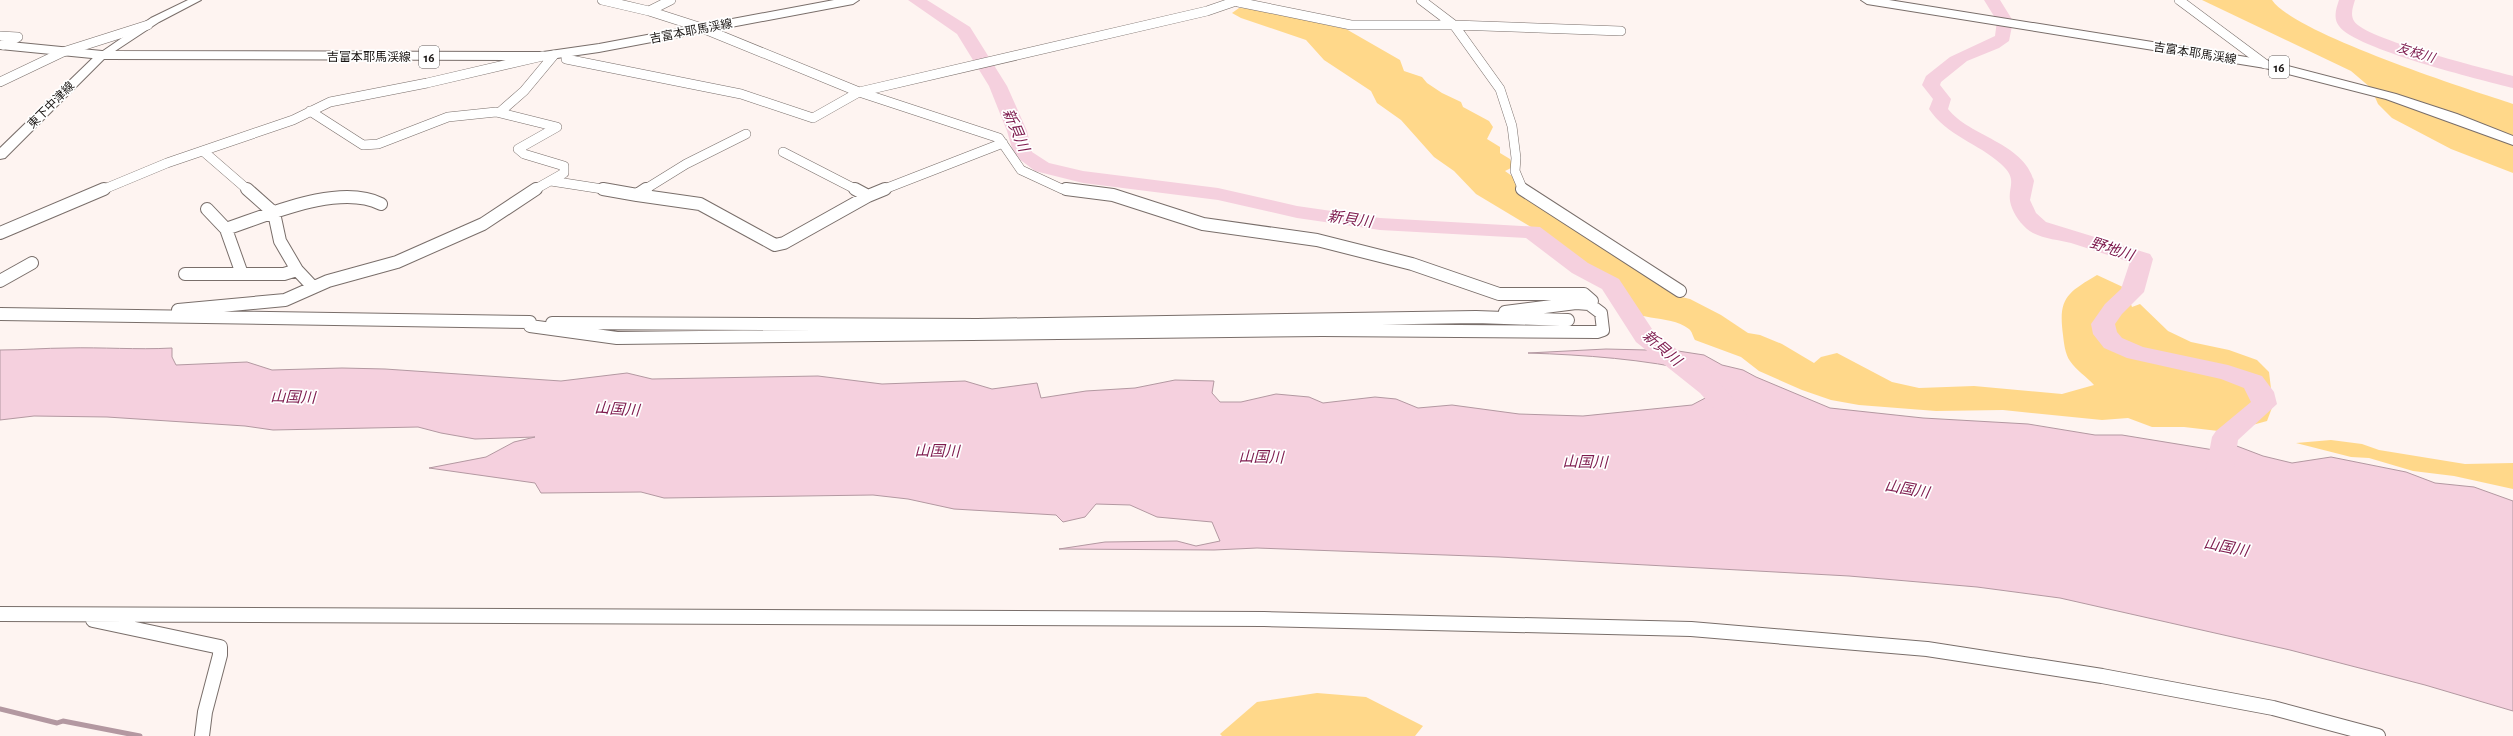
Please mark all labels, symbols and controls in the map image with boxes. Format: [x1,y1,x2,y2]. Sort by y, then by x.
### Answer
street label: 吉富本耶馬渓線 [648,16,733,45]
street label: 吉富本耶馬渓線 [2153,40,2238,65]
water label: 友枝川 [2395,41,2438,66]
road number: 16 [419,46,439,68]
street label: 吉富本耶馬渓線 [327,50,411,63]
road number: 16 [2269,56,2289,78]
street label: 東下中津線 [25,79,76,130]
water label: 新貝川 [1000,106,1033,156]
water label: 新貝川 [1327,208,1375,230]
water label: 野地川 [2088,234,2138,264]
water label: 新貝川 [1640,327,1686,370]
water label: 山国川 [270,388,318,406]
water label: 山国川 [594,399,642,419]
water label: 山国川 [914,443,962,459]
water label: 山国川 [1238,449,1286,465]
water label: 山国川 [1562,454,1610,470]
water label: 山国川 [1883,477,1933,501]
water label: 山国川 [2202,535,2252,560]

